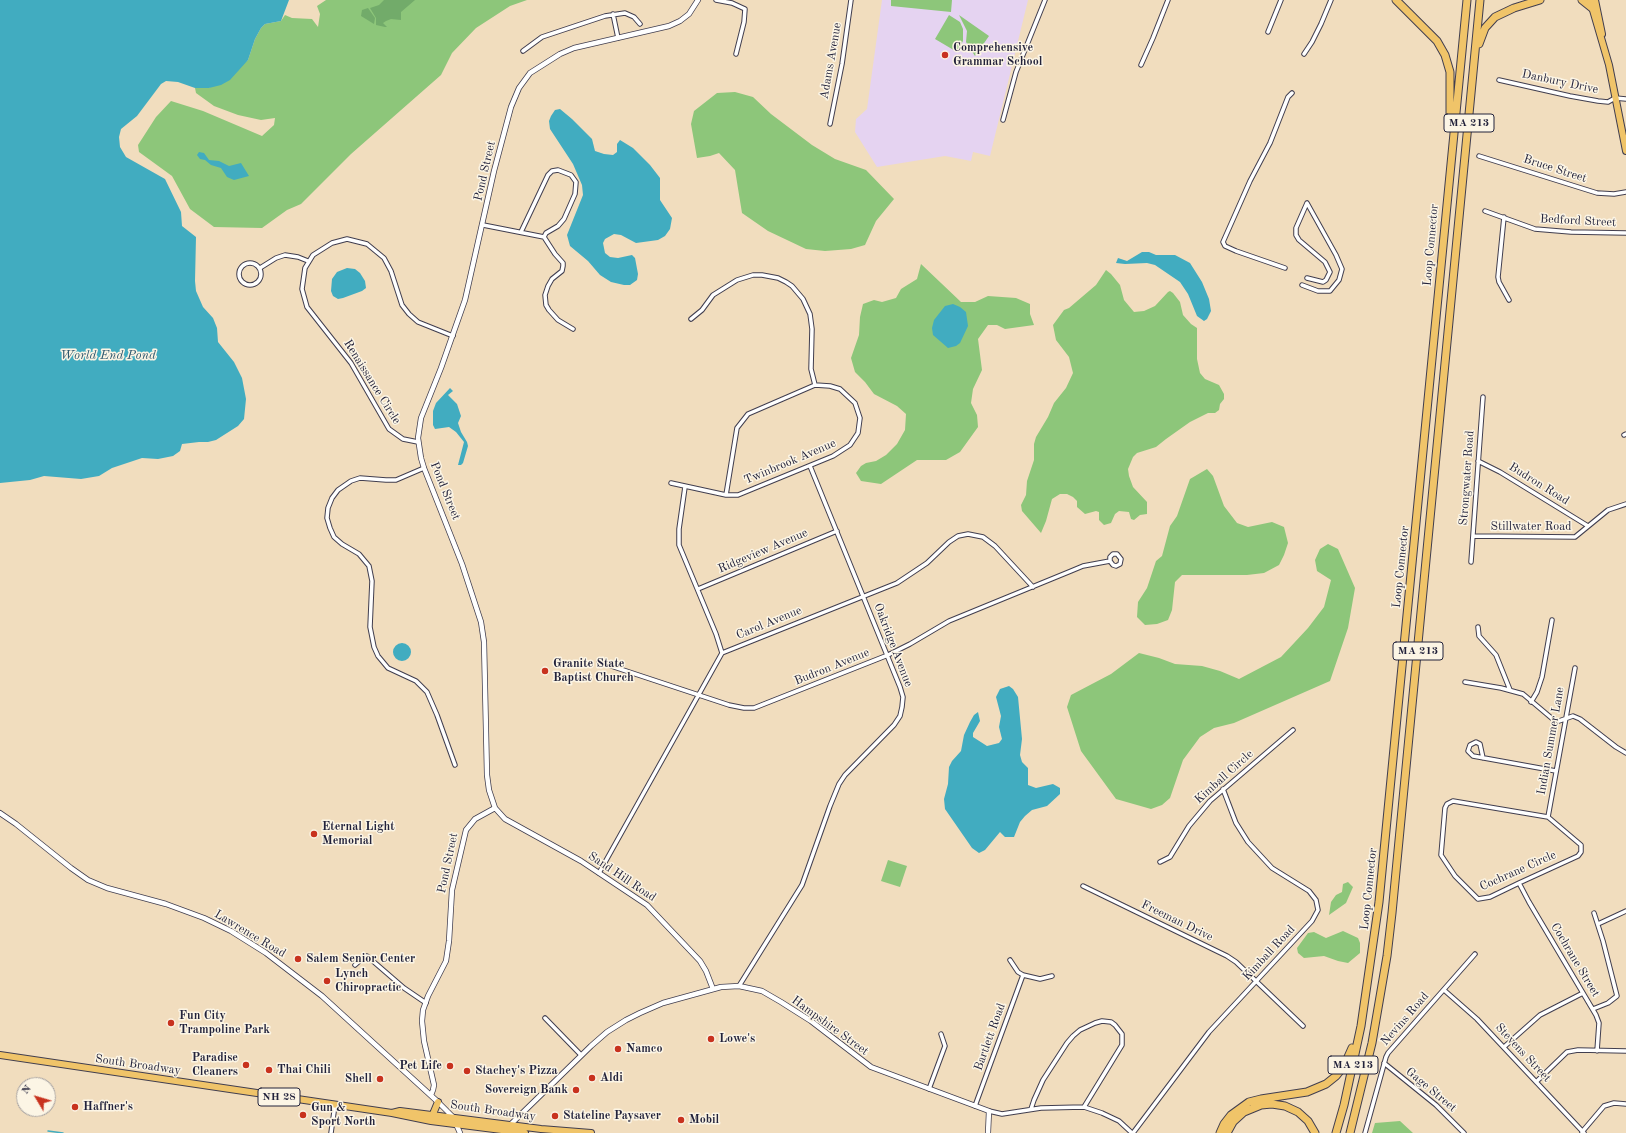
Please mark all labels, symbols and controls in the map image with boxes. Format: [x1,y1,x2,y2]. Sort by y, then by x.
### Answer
street label: Adams Avenue [817,22,845,100]
place label: Comprehensive Grammar School [953,41,1042,69]
marker: Comprehensive Grammar School [940,50,950,60]
street label: Danbury Drive [1520,67,1600,97]
road number: MA 213 [1444,114,1494,132]
street label: Pond Street [471,139,499,203]
street label: Bruce Street [1522,152,1588,186]
street label: Loop Connector [1420,203,1442,287]
street label: Bedford Street [1540,212,1616,230]
street label: Renaissance Circle [340,337,404,427]
water label: World End Pond [60,348,156,364]
street label: Strongwater Road [1457,430,1477,526]
street label: Twinbrook Avenue [742,436,838,488]
street label: Pond Street [427,460,463,522]
street label: Budron Road [1506,460,1572,508]
street label: Stillwater Road [1491,520,1571,534]
street label: Loop Connector [1390,525,1412,609]
street label: Ridgeview Avenue [716,526,810,576]
street label: Oakridge Avenue [870,601,916,689]
street label: Carol Avenue [734,603,804,643]
road number: MA 213 [1393,642,1443,660]
street label: Budron Avenue [792,645,872,689]
place label: Granite State Baptist Church [553,657,634,685]
marker: Granite State Baptist Church [540,666,550,676]
street label: Indian Summer Lane [1534,686,1568,796]
street label: Kimball Circle [1192,747,1256,807]
place label: Eternal Light Memorial [322,820,395,848]
marker: Eternal Light Memorial [309,829,319,839]
street label: Pond Street [435,831,461,895]
street label: Loop Connector [1358,847,1380,931]
street label: Cochrane Circle [1478,848,1558,894]
street label: Sand Hill Road [585,849,659,905]
street label: Freeman Drive [1139,897,1215,945]
street label: Lawrence Road [212,907,288,961]
street label: Cochrane Street [1547,920,1603,1000]
street label: Kimball Road [1240,922,1298,984]
place label: Salem Senior Center [306,952,415,966]
marker: Salem Senior Center [293,954,303,964]
place label: Lynch Chiropractic [335,967,401,995]
marker: Lynch Chiropractic [322,976,332,986]
street label: Nevins Road [1378,989,1432,1049]
street label: Hampshire Street [789,993,871,1059]
street label: Bartlett Road [971,1001,1009,1073]
place label: Fun City Trampoline Park [179,1009,270,1037]
marker: Fun City Trampoline Park [166,1018,176,1028]
street label: Stevens Street [1492,1021,1554,1085]
place label: Lowe's [719,1032,755,1046]
marker: Lowe's [706,1034,716,1044]
place label: Namco [626,1042,663,1056]
marker: Namco [613,1044,623,1054]
place label: Paradise Cleaners [192,1051,238,1079]
street label: South Broadway [94,1052,182,1078]
road number: MA 213 [1328,1056,1378,1074]
place label: Pet Life [399,1059,442,1073]
marker: Paradise Cleaners [241,1060,251,1070]
marker: Pet Life [445,1061,455,1071]
place label: Thai Chili [277,1063,331,1077]
place label: Stachey's Pizza [475,1064,558,1078]
marker: Thai Chili [264,1065,274,1075]
street label: Gage Street [1403,1065,1459,1115]
marker: Stachey's Pizza [462,1066,472,1076]
place label: Aldi [600,1071,623,1085]
place label: Shell [345,1072,372,1086]
marker: Aldi [587,1073,597,1083]
marker: Shell [375,1074,385,1084]
north arrow [16,1077,56,1117]
text: N [20,1083,34,1097]
place label: Sovereign Bank [485,1083,568,1097]
marker: Sovereign Bank [571,1085,581,1095]
road number: NH 28 [258,1088,300,1106]
street label: South Broadway [449,1098,537,1124]
place label: Haffner's [83,1100,133,1114]
place label: Gun & Sport North [311,1101,375,1129]
marker: Haffner's [70,1102,80,1112]
place label: Stateline Paysaver [563,1109,661,1123]
marker: Gun & Sport North [298,1110,308,1120]
marker: Stateline Paysaver [550,1111,560,1121]
place label: Mobil [689,1113,719,1127]
marker: Mobil [676,1115,686,1125]

